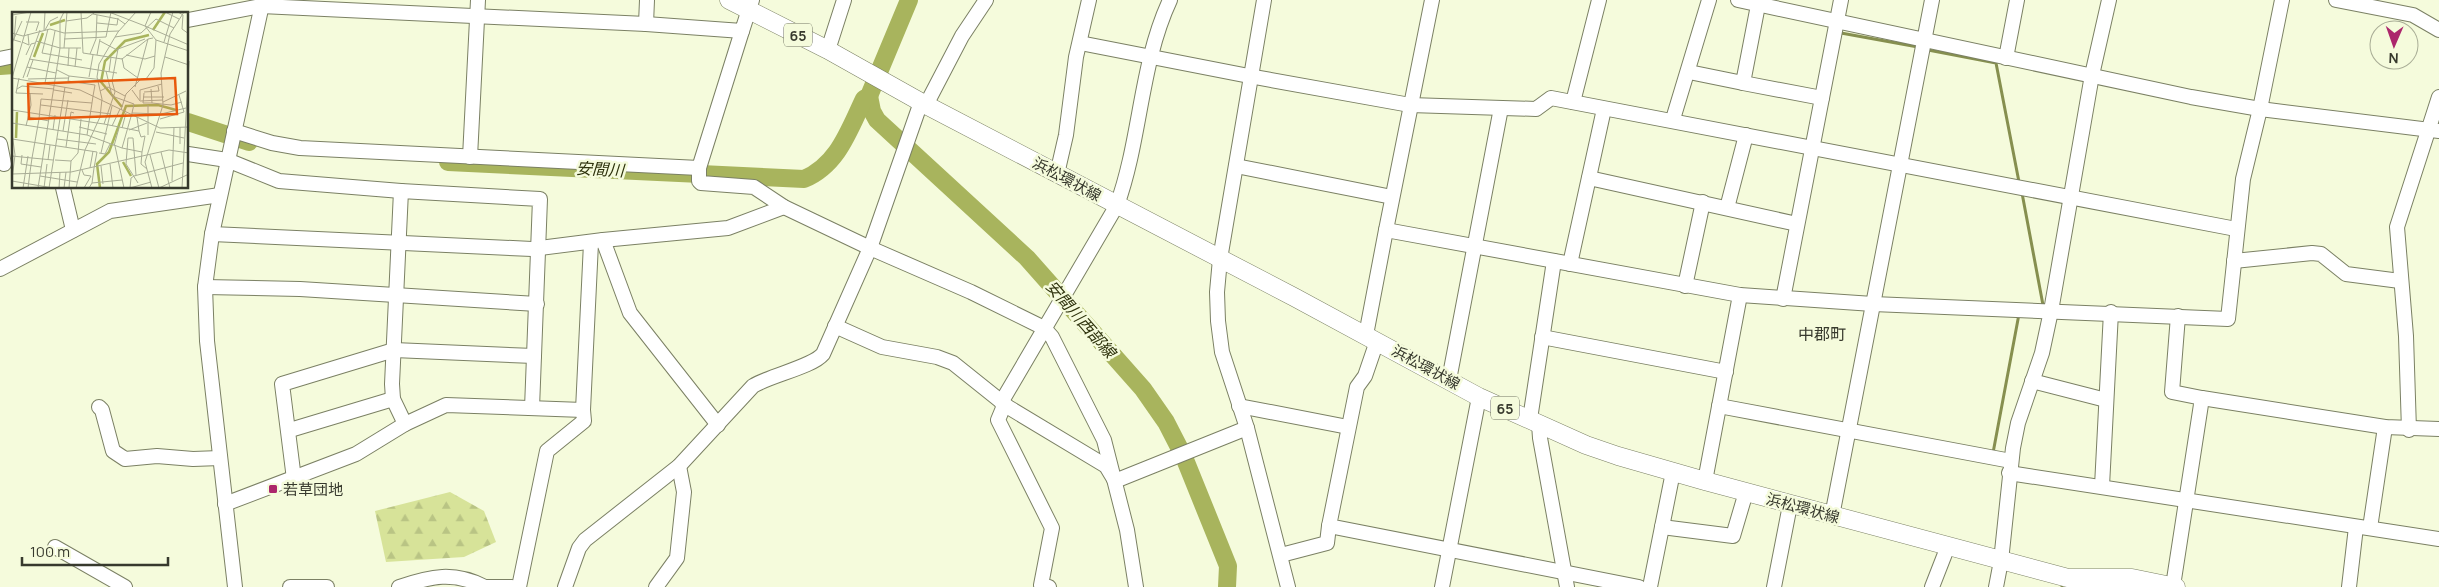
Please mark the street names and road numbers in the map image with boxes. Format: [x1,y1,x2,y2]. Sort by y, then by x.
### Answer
road number: 65 [784,24,812,46]
street label: 浜松環状線 [1029,152,1105,206]
street label: 浜松環状線 [1388,340,1464,394]
road number: 65 [1491,396,1519,419]
street label: 浜松環状線 [1764,488,1842,528]

